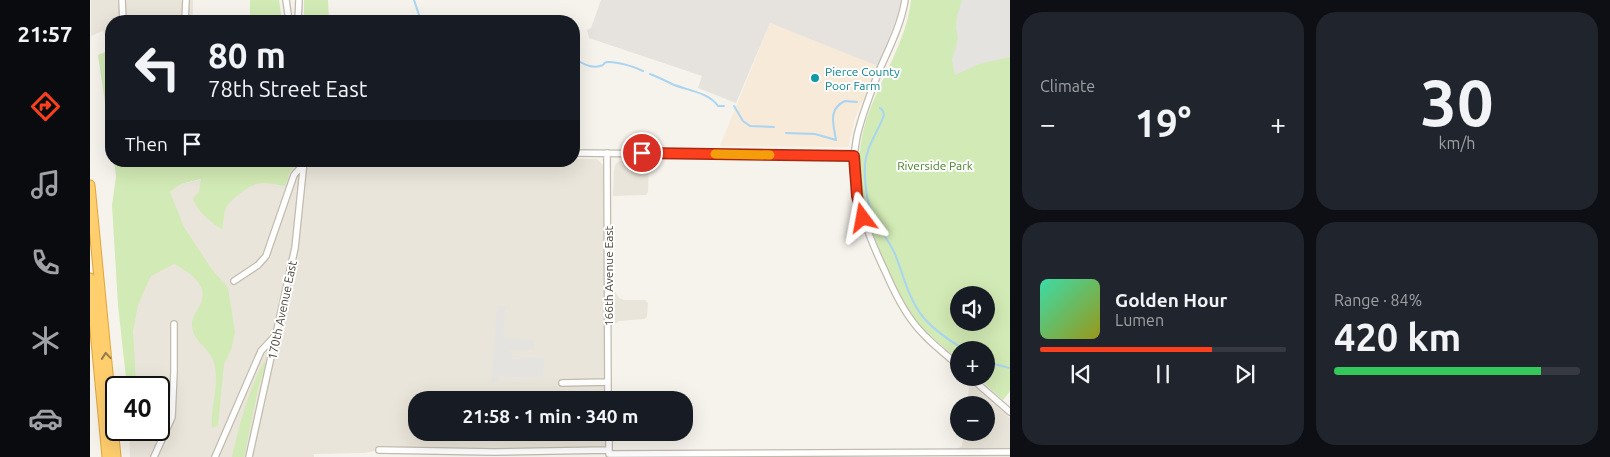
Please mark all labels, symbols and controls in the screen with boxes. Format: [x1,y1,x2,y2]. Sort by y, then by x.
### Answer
text: 21:57 [17,21,73,46]
icon: left [125,35,190,100]
text: 80 m [208,35,286,75]
place label: Pierce County Poor Farm [825,65,900,92]
text: 30 [1420,65,1494,138]
marker: Pierce County Poor Farm [809,72,821,84]
text: 78th Street East [208,76,367,101]
text: Climate [1040,77,1095,95]
icon: directions [28,89,63,124]
text: 19° [1135,102,1191,144]
text: − [1040,108,1056,139]
text: + [1270,108,1286,139]
icon: arrive [178,130,206,158]
pin [621,132,663,174]
text: Then [125,133,168,155]
text: km/h [1439,134,1475,152]
icon: arrive [628,139,656,167]
park label: Riverside Park [897,159,973,172]
icon: music [28,167,63,202]
position arrow [836,191,888,243]
street label: 166th Avenue East [602,225,615,326]
icon: phone [28,245,63,280]
street label: 170th Avenue East [265,259,299,361]
map controls [950,286,995,441]
button: sound [950,286,995,331]
text: Golden Hour [1115,289,1227,311]
text: Range · 84% [1334,291,1422,309]
text: Lumen [1115,311,1164,329]
text: 420 km [1334,316,1461,358]
icon: climate [28,323,63,358]
button: + [950,341,995,386]
one-way arrow [101,352,112,360]
icon: previous [1067,360,1095,388]
icon: pause [1149,360,1177,388]
icon: next [1231,360,1259,388]
speed limit sign: 40 [105,376,170,441]
button: − [950,396,995,441]
icon: car [28,401,63,436]
text: 21:58 · 1 min · 340 m [463,405,638,427]

